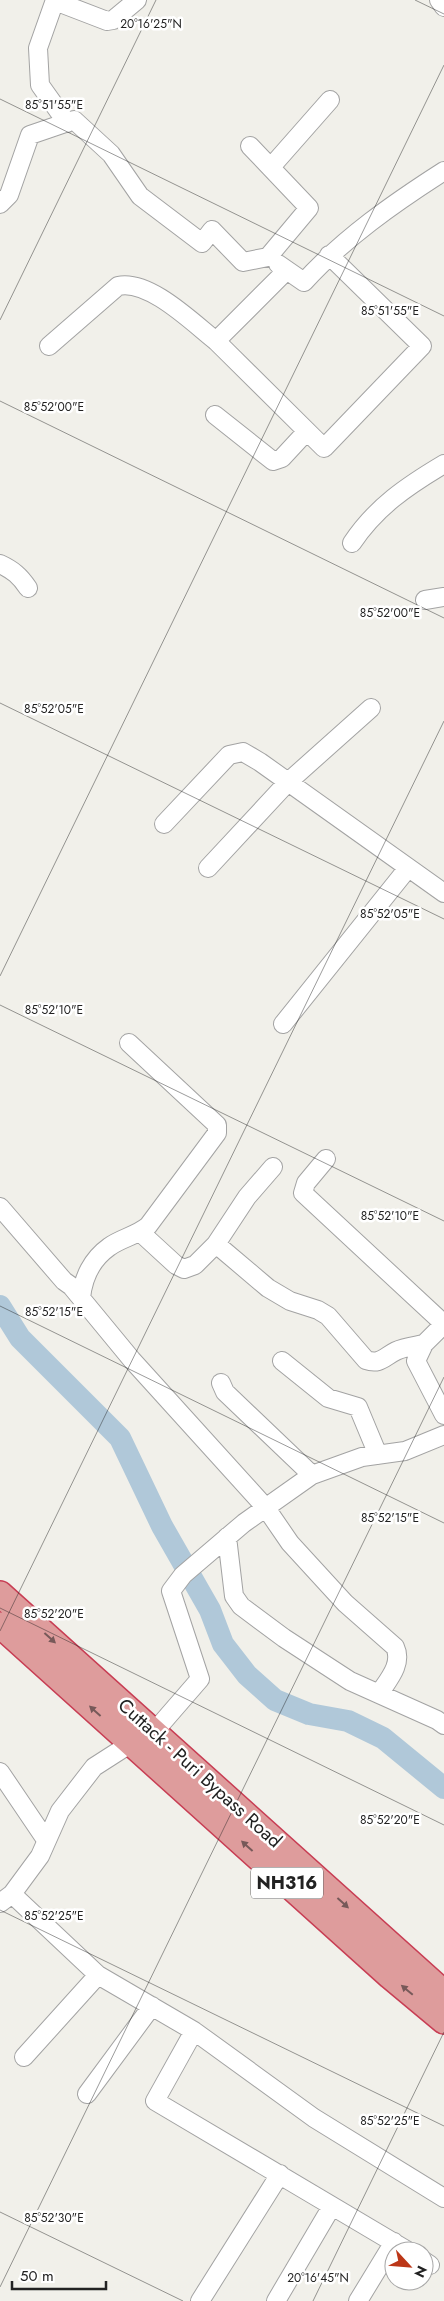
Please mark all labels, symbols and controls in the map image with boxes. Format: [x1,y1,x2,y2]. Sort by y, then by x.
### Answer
text: 20°16'25"N [120,15,182,33]
text: 85°51'55"E [25,96,83,114]
text: 85°51'55"E [361,302,419,320]
text: 85°52'00"E [24,398,84,416]
text: 85°52'00"E [360,604,420,622]
text: 85°52'05"E [24,700,84,718]
text: 85°52'05"E [360,905,420,923]
text: 85°52'10"E [25,1001,83,1019]
text: 85°52'10"E [361,1207,419,1225]
text: 85°52'15"E [25,1303,83,1321]
text: 85°52'15"E [361,1509,419,1527]
text: 85°52'20"E [24,1605,84,1623]
one-way arrow [43,1633,56,1644]
street label: Cuttack - Puri Bypass Road [112,1692,288,1854]
one-way arrow [89,1705,101,1717]
text: 85°52'20"E [360,1811,420,1829]
one-way arrow [240,1841,253,1852]
road number: NH316 [251,1868,323,1899]
one-way arrow [337,1898,350,1909]
text: 85°52'25"E [24,1907,84,1925]
one-way arrow [401,1984,413,1996]
text: 85°52'25"E [360,2112,420,2130]
text: 85°52'30"E [24,2209,84,2227]
north arrow [384,2241,434,2291]
scale bar [12,2258,106,2290]
text: N [409,2262,432,2281]
text: 50 m [20,2265,54,2287]
text: 20°16'45"N [287,2269,349,2287]

